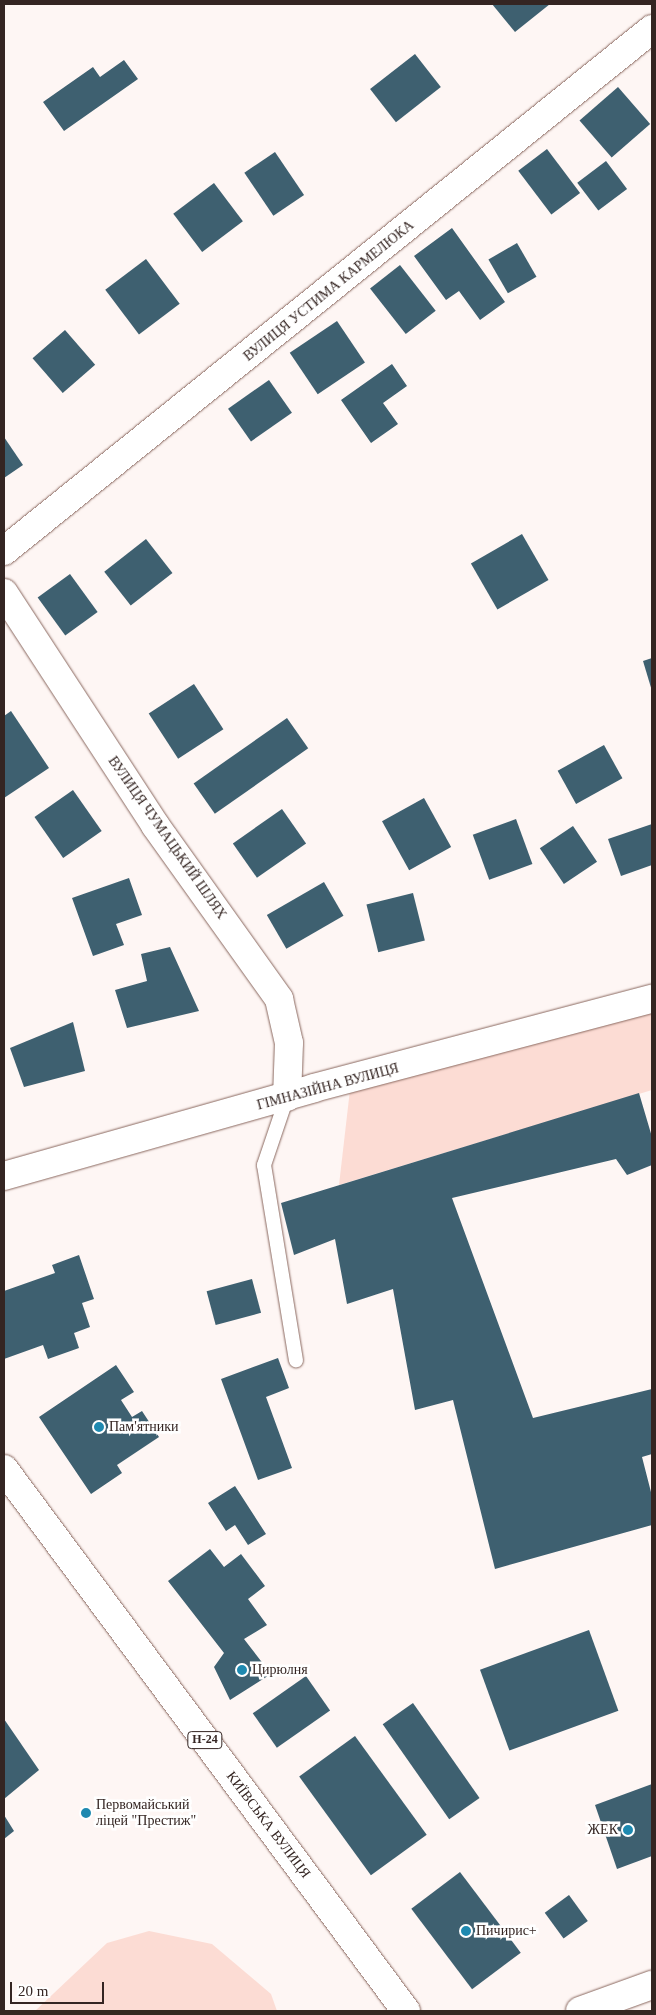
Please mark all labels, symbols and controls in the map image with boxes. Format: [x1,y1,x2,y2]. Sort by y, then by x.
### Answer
street label: ВУЛИЦЯ УСТИМА КАРМЕЛЮКА [240,217,418,365]
street label: ВУЛИЦЯ ЧУМАЦЬКИЙ ШЛЯХ [104,753,230,923]
street label: ГІМНАЗІЙНА ВУЛИЦЯ [255,1060,401,1114]
place label: Пам'ятники [109,1419,179,1435]
marker: Пам'ятники [93,1421,105,1433]
place label: Цирюлня [252,1662,308,1678]
marker: Цирюлня [236,1664,248,1676]
road number: Н-24 [186,1730,224,1750]
street label: КИЇВСЬКА ВУЛИЦЯ [222,1768,314,1882]
place label: Первомайський ліцей "Престиж" [96,1797,196,1830]
marker: Первомайський ліцей "Престиж" [80,1807,92,1819]
place label: ЖЕК [588,1822,618,1838]
marker: ЖЕК [622,1824,634,1836]
place label: Пичирис+ [476,1923,537,1939]
marker: Пичирис+ [460,1925,472,1937]
scale bar [12,1972,106,2004]
text: 20 m [18,1983,48,1999]

